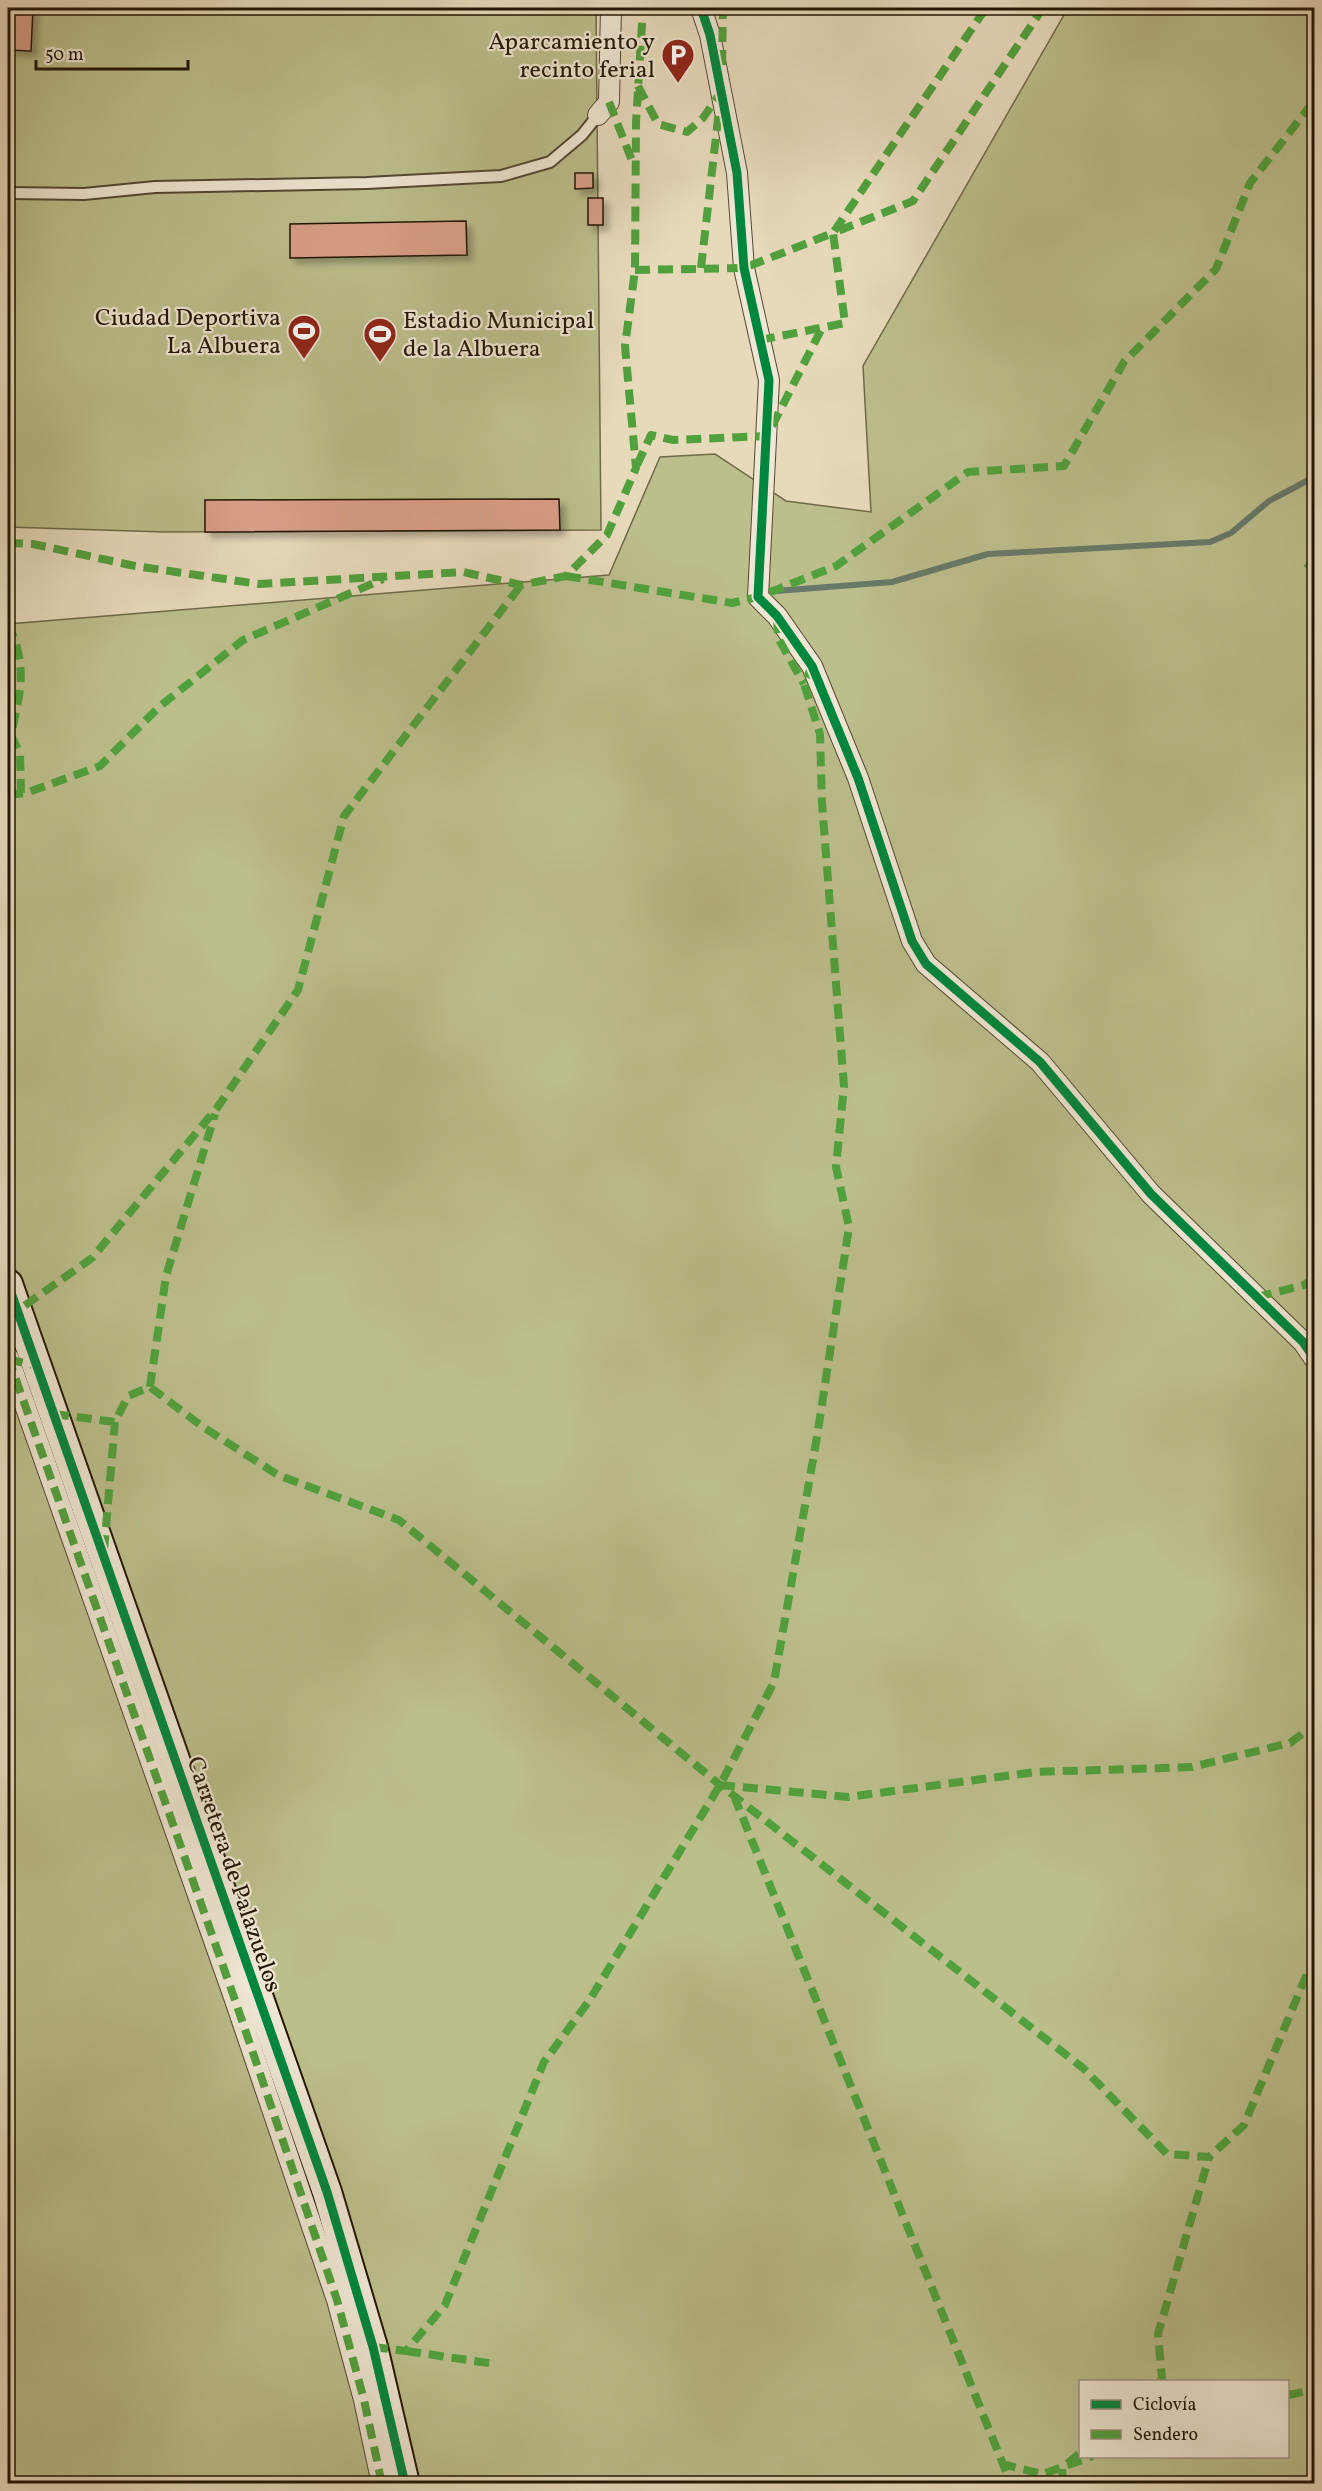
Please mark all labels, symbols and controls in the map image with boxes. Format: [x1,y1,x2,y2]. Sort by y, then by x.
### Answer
place label: Aparcamiento y recinto ferial [488,26,655,88]
scale bar [36,33,188,71]
parking icon: Aparcamiento y recinto ferial [660,37,696,84]
text: 50 m [45,43,84,68]
place label: Ciudad Deportiva La Albuera [95,302,281,364]
place label: Estadio Municipal de la Albuera [403,305,594,367]
sports icon: Ciudad Deportiva La Albuera [286,313,322,360]
sports icon: Estadio Municipal de la Albuera [362,316,398,363]
street label: Carretera de Palazuelos [177,1752,289,1997]
legend [1079,2380,1289,2458]
text: Ciclovía [1133,2393,1196,2418]
text: Sendero [1133,2423,1198,2448]

